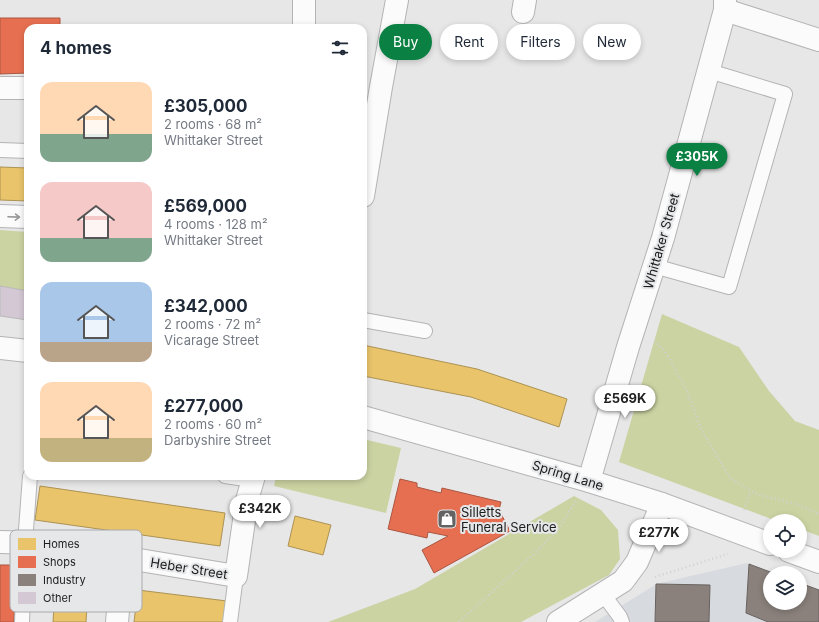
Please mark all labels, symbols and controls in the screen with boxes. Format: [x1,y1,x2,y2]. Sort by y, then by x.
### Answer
chip: Buy [379,24,432,60]
chip: Rent [440,24,498,60]
chip: Filters [506,24,575,60]
chip: New [583,24,641,60]
icon: filters [329,37,351,59]
text: 4 homes [40,38,112,58]
text: £305,000 [164,96,247,116]
icon: home [72,98,120,146]
text: 2 rooms · 68 m² [164,116,262,132]
text: Whittaker Street [164,132,263,148]
pin: £305K [669,143,725,177]
text: £305K [675,148,719,164]
street label: Whittaker Street [640,191,682,291]
text: £569,000 [164,196,247,216]
icon: home [72,198,120,246]
one-way arrow [7,213,20,220]
text: 4 rooms · 128 m² [164,216,268,232]
text: Whittaker Street [164,232,263,248]
text: £342,000 [164,296,248,316]
icon: home [72,298,120,346]
text: 2 rooms · 72 m² [164,316,261,332]
text: Vicarage Street [164,332,259,348]
pin: £569K [597,385,653,419]
text: £569K [604,390,646,406]
text: £277,000 [164,396,243,416]
icon: home [72,398,120,446]
text: 2 rooms · 60 m² [164,416,262,432]
text: Darbyshire Street [164,432,271,448]
street label: Spring Lane [530,457,606,493]
pin: £342K [232,495,288,529]
text: £342K [238,500,282,516]
place label: Silletts Funeral Service [461,504,557,535]
shop icon: Silletts Funeral Service [436,508,458,530]
map controls [763,514,807,610]
button: locate [763,514,807,558]
pin: £277K [631,519,687,553]
text: £277K [638,524,680,540]
legend [10,530,142,612]
text: Homes [43,537,80,551]
street label: Heber Street [149,554,229,582]
text: Shops [43,555,76,569]
button: layers [763,566,807,610]
text: Industry [43,573,86,587]
text: Other [43,591,72,605]

